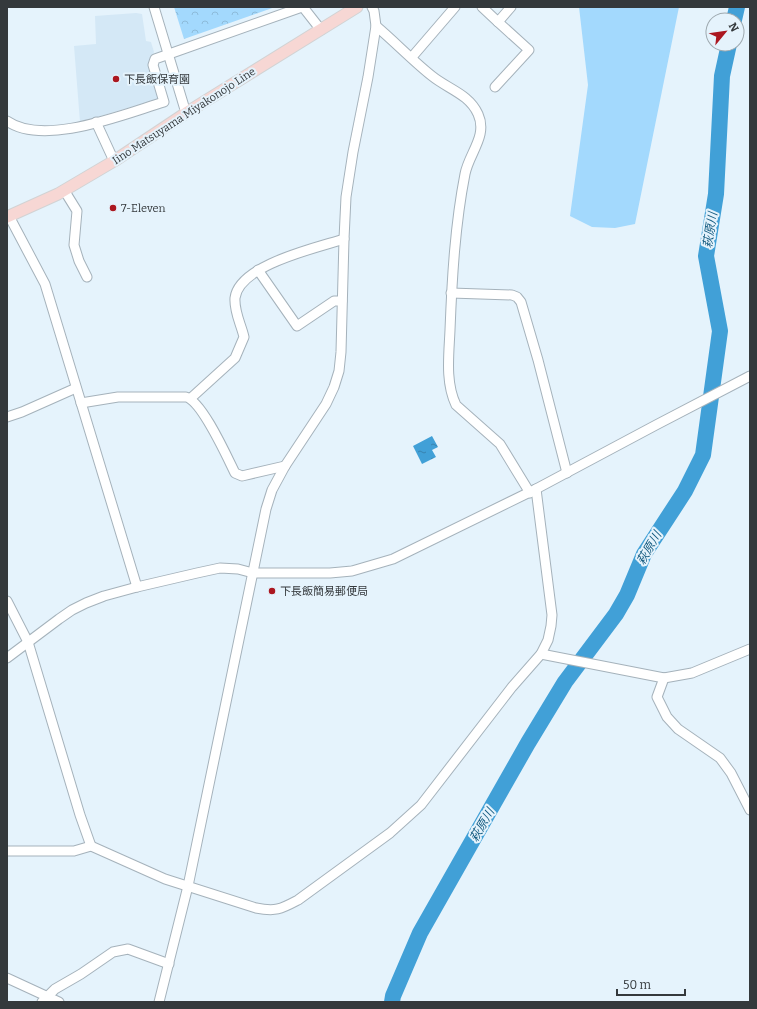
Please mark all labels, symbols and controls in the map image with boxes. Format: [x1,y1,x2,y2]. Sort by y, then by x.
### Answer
north arrow [705,12,745,52]
text: N [726,21,741,35]
street label: Iino Matsuyama Miyakonojo Line [110,65,258,167]
place label: 下長飯保育園 [124,73,190,86]
marker: 下長飯保育園 [111,74,121,84]
place label: 7-Eleven [121,202,166,215]
marker: 7-Eleven [108,203,118,213]
water label: 萩原川 [700,209,720,249]
water label: 萩原川 [634,527,665,567]
place label: 下長飯簡易郵便局 [280,585,368,598]
marker: 下長飯簡易郵便局 [267,586,277,596]
water label: 萩原川 [467,804,498,844]
scale bar [617,971,685,997]
text: 50 m [623,978,652,992]

